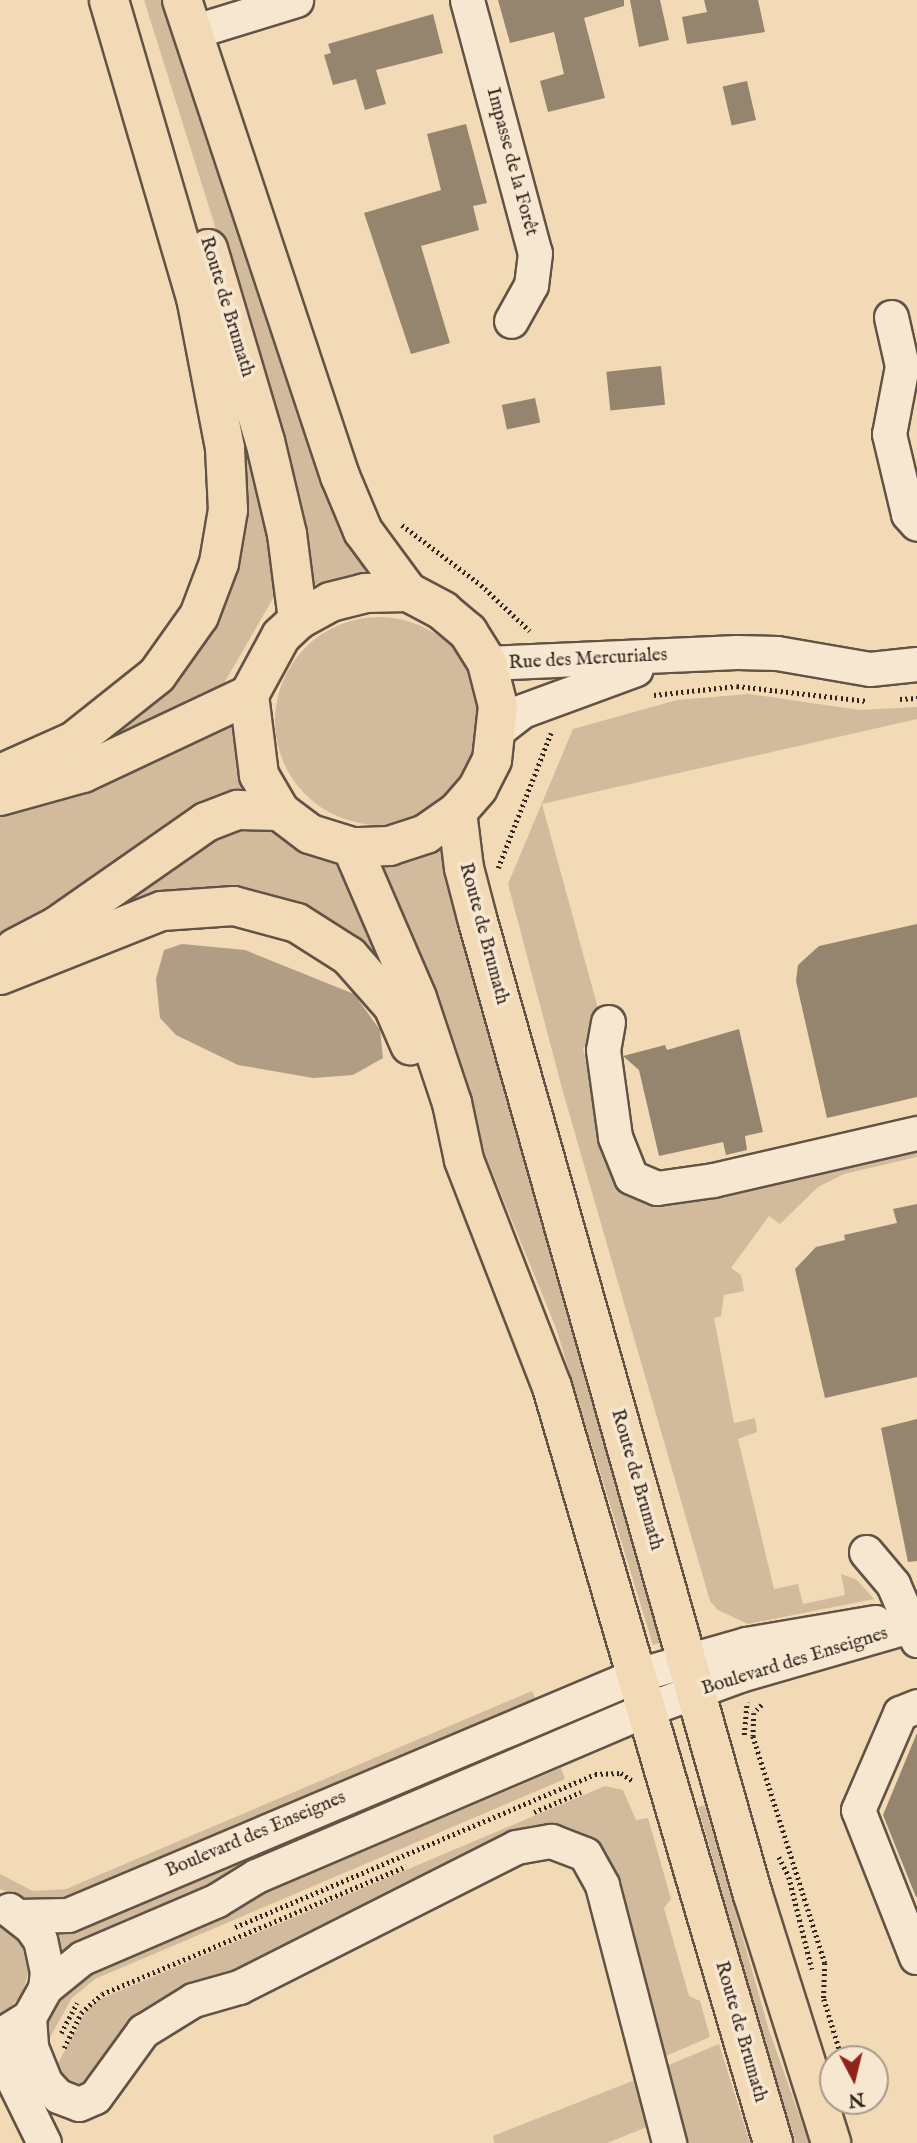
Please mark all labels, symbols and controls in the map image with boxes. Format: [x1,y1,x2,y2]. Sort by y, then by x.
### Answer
street label: Impasse de la Forêt [480,85,542,239]
street label: Route de Brumath [194,234,258,380]
street label: Rue des Mercuriales [508,644,668,676]
street label: Route de Brumath [453,861,513,1007]
street label: Route de Brumath [605,1407,667,1553]
street label: Boulevard des Enseignes [699,1623,891,1701]
street label: Boulevard des Enseignes [162,1787,350,1883]
street label: Route de Brumath [709,1959,771,2105]
north arrow [819,2045,889,2115]
text: N [847,2086,866,2112]

